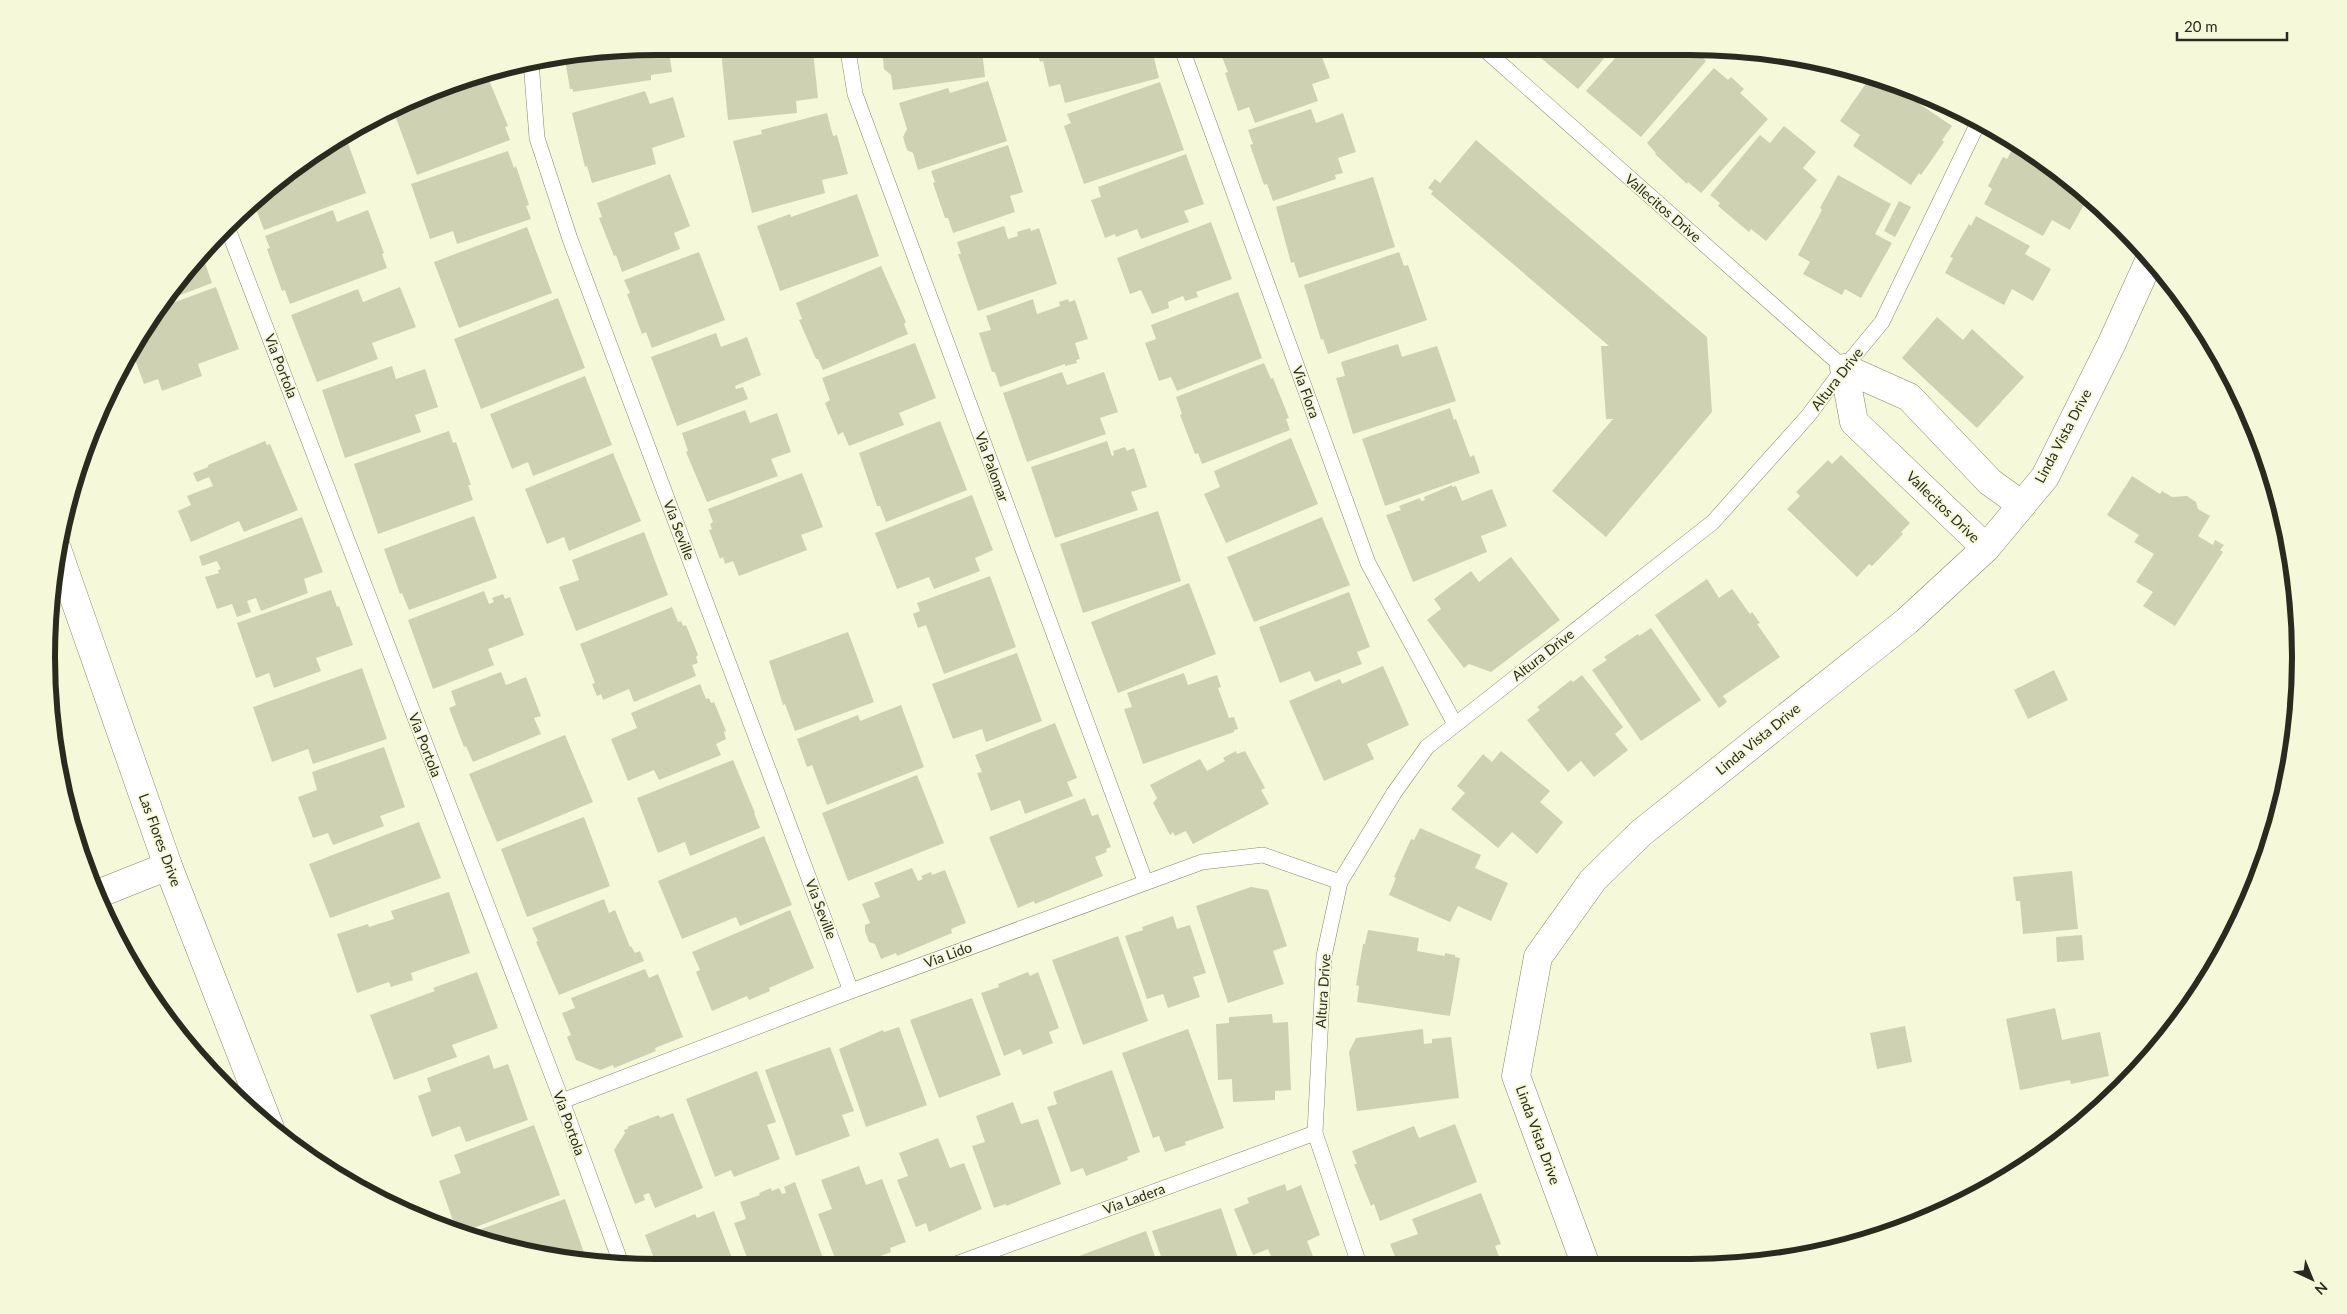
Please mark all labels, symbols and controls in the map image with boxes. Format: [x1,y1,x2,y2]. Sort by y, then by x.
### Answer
scale bar [2177,10,2287,42]
text: 20 m [2184,17,2218,35]
street label: Vallecitos Drive [1622,170,1705,245]
street label: Via Portola [261,331,302,400]
street label: Altura Drive [1807,344,1866,413]
street label: Via Flora [1289,363,1324,420]
street label: Linda Vista Drive [2031,386,2094,486]
street label: Via Palomar [972,429,1013,504]
street label: Vallecitos Drive [1903,467,1984,546]
street label: Via Seville [660,497,699,562]
street label: Altura Drive [1508,625,1577,684]
street label: Linda Vista Drive [1712,699,1803,778]
street label: Via Portola [405,710,446,779]
street label: Las Flores Drive [136,791,185,889]
street label: Via Seville [802,876,841,941]
street label: Via Lido [922,938,974,971]
street label: Altura Drive [1311,953,1334,1029]
street label: Linda Vista Drive [1513,1083,1564,1187]
street label: Via Portola [550,1088,589,1158]
street label: Via Ladera [1101,1179,1167,1218]
north arrow [2287,1254,2337,1304]
text: N [2312,1279,2331,1299]

